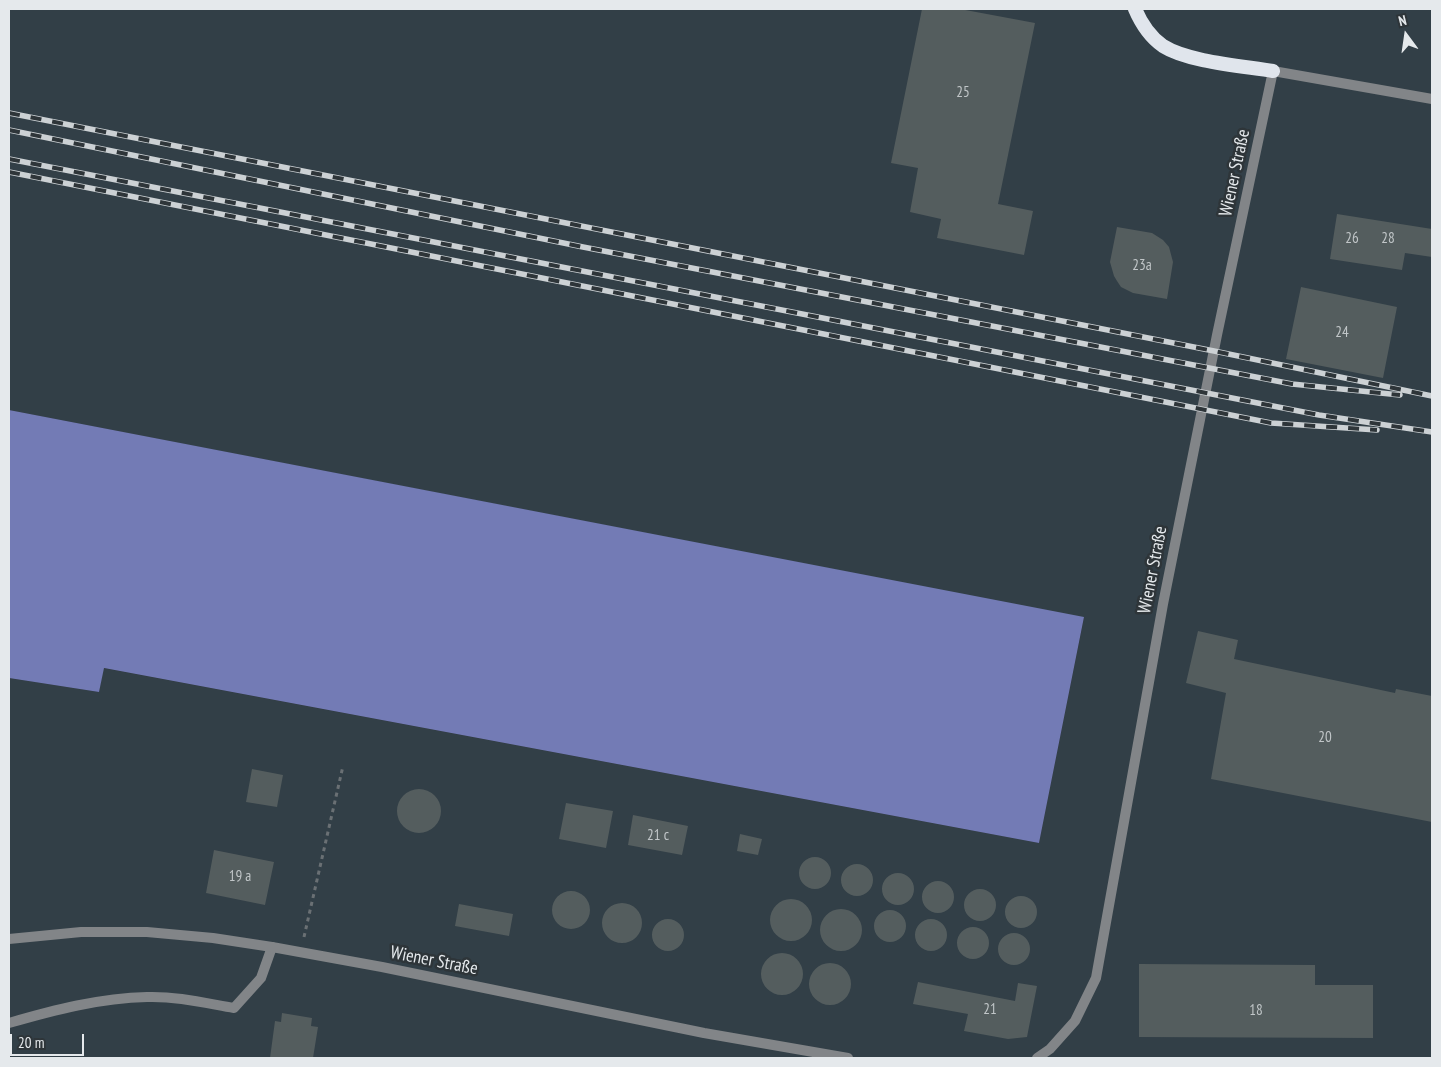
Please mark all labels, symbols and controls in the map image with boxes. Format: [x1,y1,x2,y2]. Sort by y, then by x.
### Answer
north arrow [1381,10,1431,60]
text: N [1397,11,1408,30]
house number: 25 [956,84,970,102]
street label: Wiener Straße [1215,127,1255,219]
house number: 26 [1345,230,1359,248]
house number: 28 [1381,230,1395,248]
house number: 23a [1132,257,1152,275]
house number: 24 [1335,324,1349,342]
street label: Wiener Straße [1134,524,1172,616]
house number: 20 [1318,729,1332,747]
house number: 21 c [647,827,669,845]
house number: 19 a [229,868,251,886]
street label: Wiener Straße [388,942,480,980]
house number: 21 [983,1001,997,1019]
house number: 18 [1249,1002,1263,1020]
scale bar [12,1024,86,1056]
text: 20 m [18,1033,44,1052]

